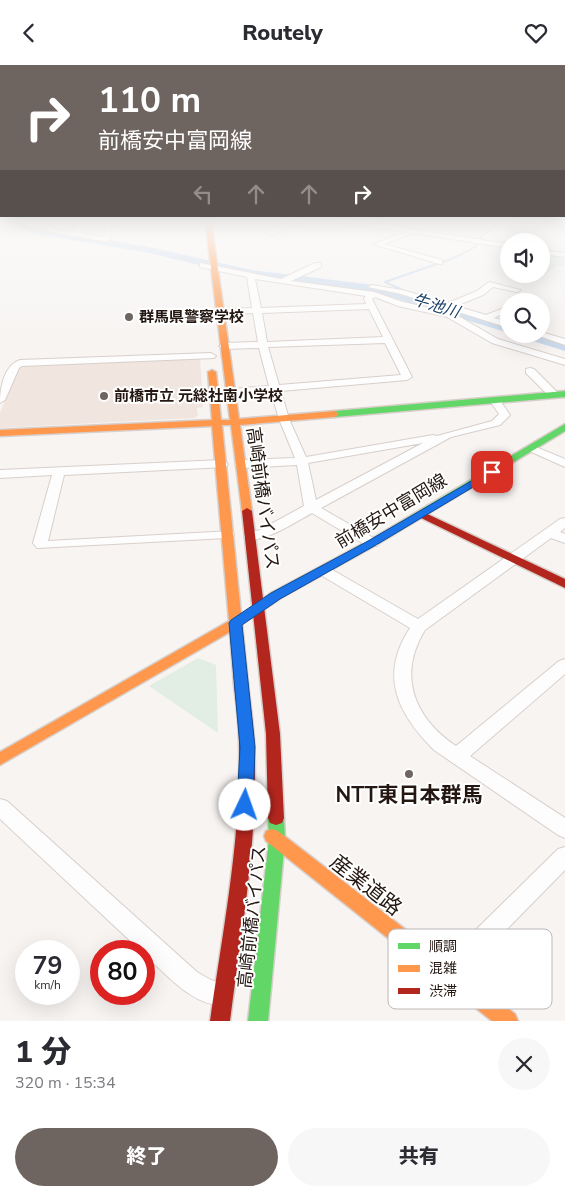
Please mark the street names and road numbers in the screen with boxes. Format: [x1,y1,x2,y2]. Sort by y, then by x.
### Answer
street label: 高崎前橋バイパス [241,425,285,571]
street label: 前橋安中富岡線 [331,468,451,554]
street label: 高崎前橋バイパス [233,844,271,990]
street label: 産業道路 [324,848,408,922]

